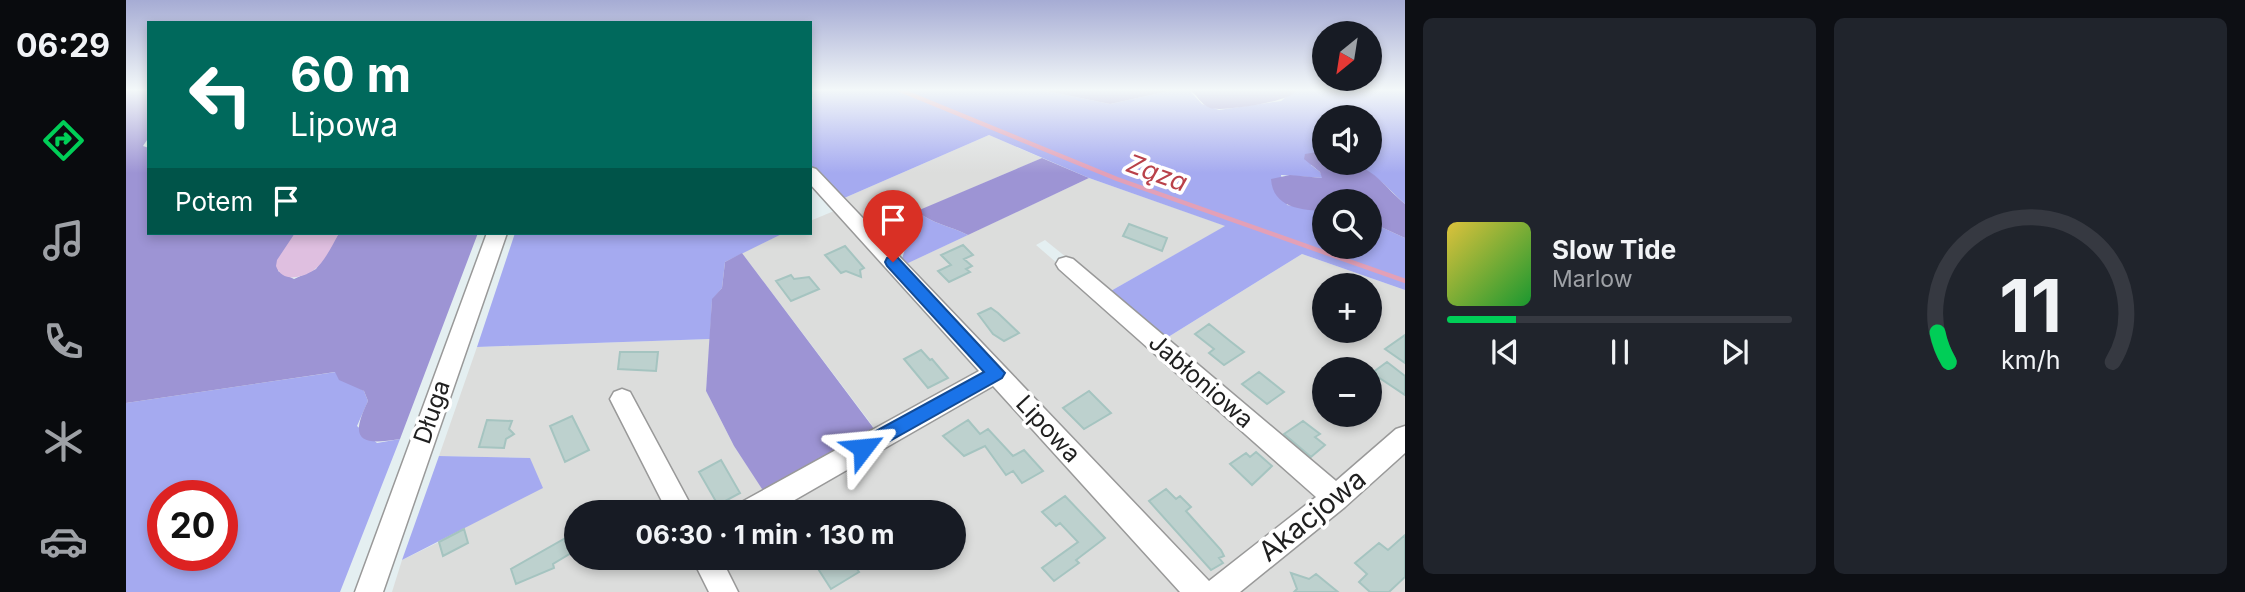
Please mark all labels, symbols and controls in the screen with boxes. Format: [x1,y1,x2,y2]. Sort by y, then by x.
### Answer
north arrow [1312,21,1382,91]
map controls [1312,21,1382,427]
text: 06:29 [16,26,110,65]
text: 60 m [290,45,411,104]
icon: left [175,49,266,140]
text: Lipowa [290,105,398,144]
button: sound [1312,105,1382,175]
icon: directions [39,116,88,165]
water label: Ząza [1123,147,1192,198]
icon: arrive [267,182,305,220]
text: Potem [175,186,253,217]
button: search [1312,189,1382,259]
pin [863,190,923,262]
icon: arrive [874,201,912,239]
icon: music [39,216,88,265]
text: Slow Tide [1552,234,1676,265]
text: 11 [1999,261,2062,350]
text: Marlow [1552,265,1632,293]
button: + [1312,273,1382,343]
icon: phone [39,317,88,366]
street label: Jabłoniowa [1143,327,1260,434]
icon: previous [1486,333,1524,371]
icon: pause [1601,333,1639,371]
icon: next [1716,333,1754,371]
text: km/h [2001,345,2060,375]
button: − [1312,357,1382,427]
street label: Długa [407,376,456,448]
street label: Lipowa [1010,389,1087,468]
position arrow [826,411,900,485]
icon: climate [39,417,88,466]
street label: Akacjowa [1252,461,1372,569]
speed limit sign: 20 [147,480,238,571]
icon: car [39,517,88,566]
text: 06:30 · 1 min · 130 m [635,519,895,550]

